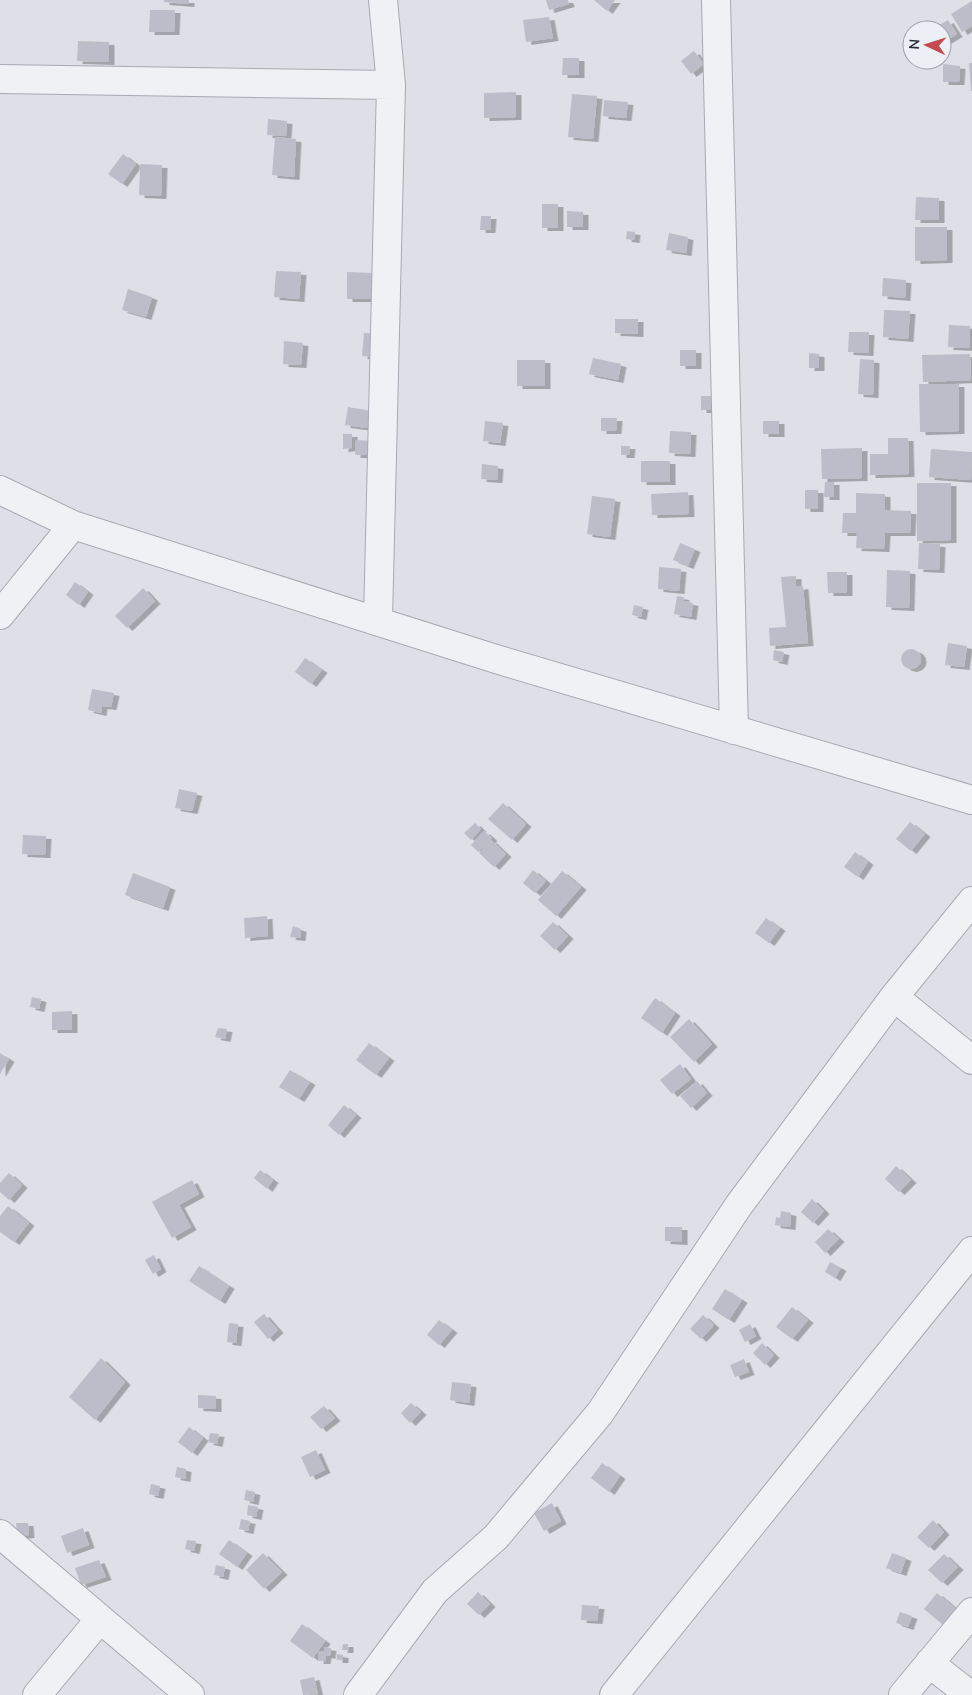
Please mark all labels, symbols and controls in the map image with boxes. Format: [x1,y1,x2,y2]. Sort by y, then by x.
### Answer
north arrow [902,20,952,70]
text: N [905,38,924,50]

